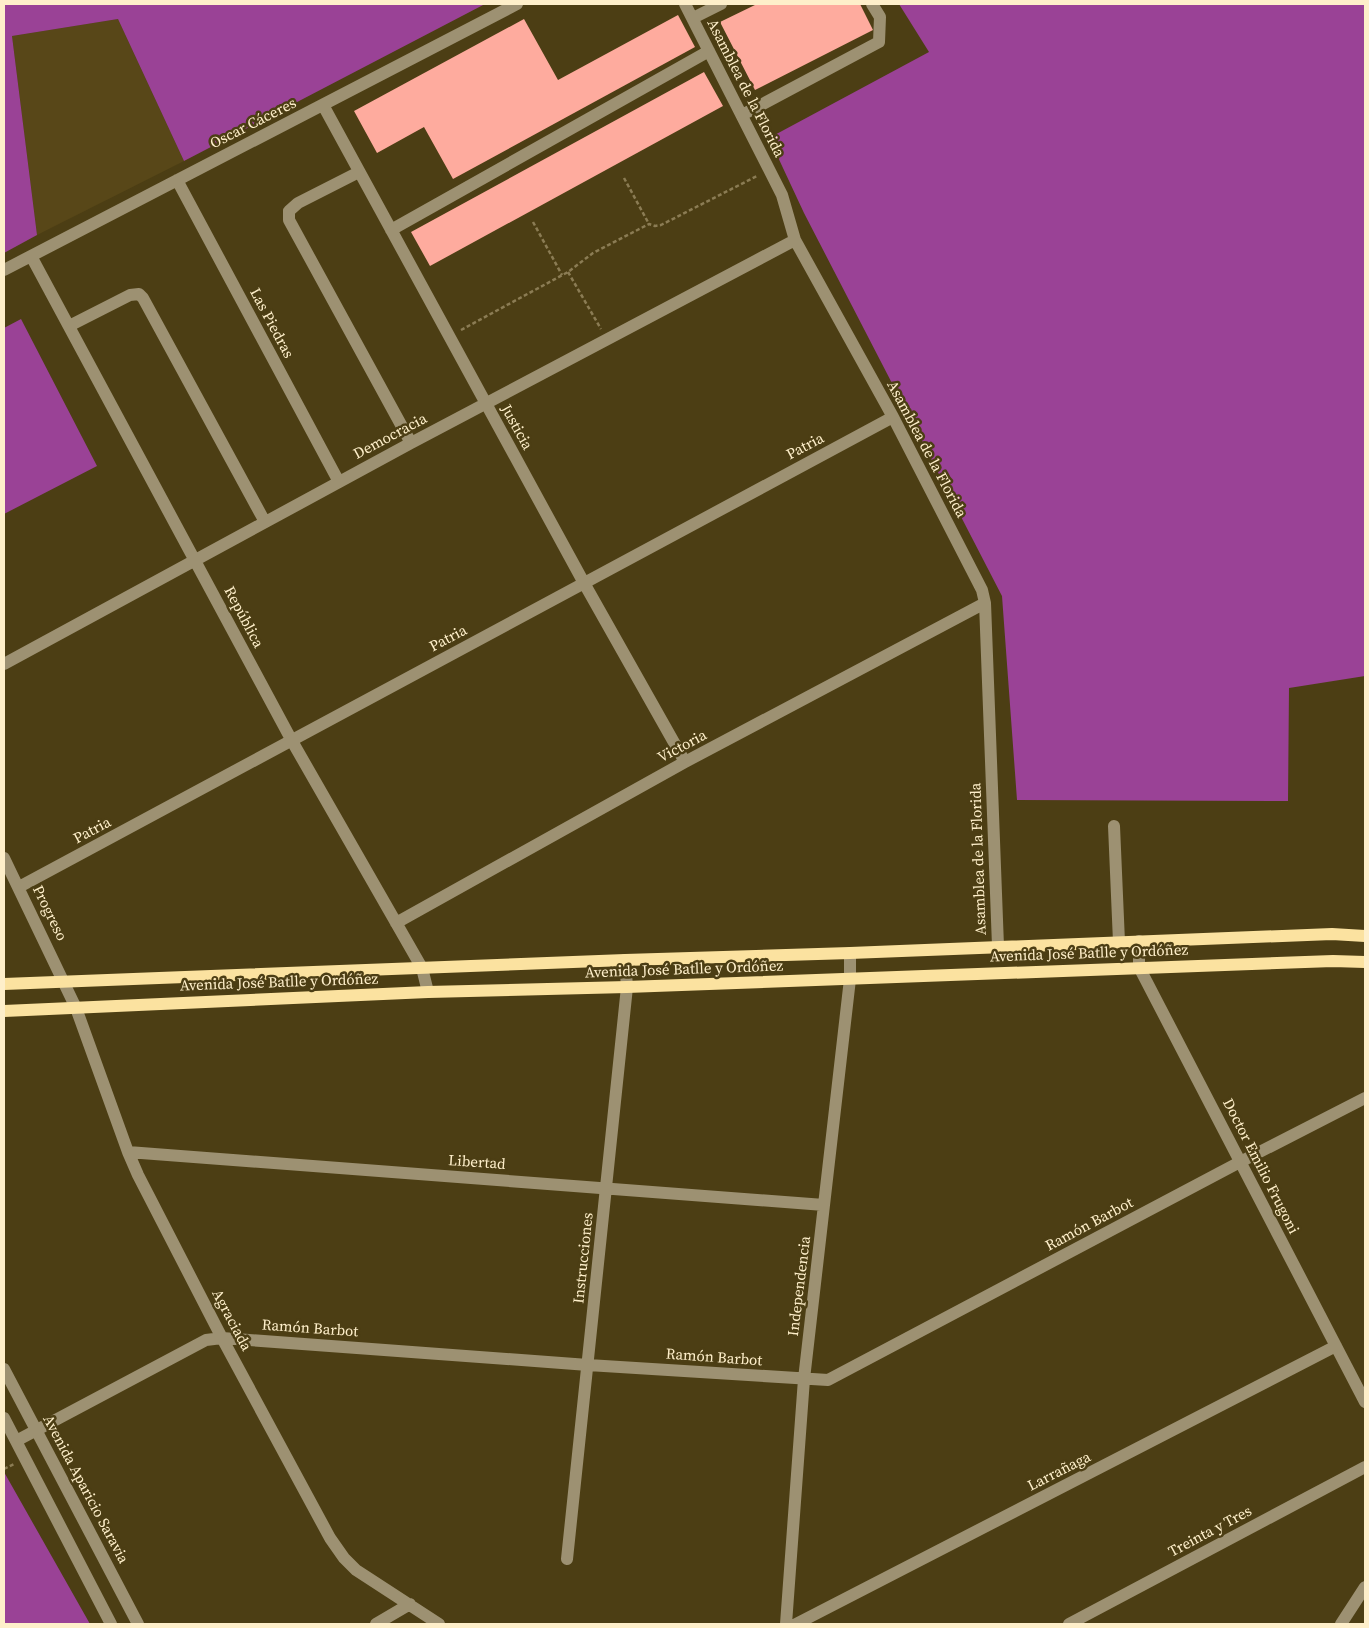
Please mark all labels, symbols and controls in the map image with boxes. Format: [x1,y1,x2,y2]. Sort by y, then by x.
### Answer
street label: Asamblea de la Florida [702,15,791,161]
street label: Oscar Cáceres [206,92,300,153]
street label: Las Piedras [245,284,300,361]
street label: Asamblea de la Florida [882,377,973,521]
street label: Justicia [496,399,539,454]
street label: Democracia [349,407,431,464]
street label: Patria [782,427,828,464]
street label: República [219,582,270,652]
street label: Patria [425,619,471,656]
street label: Victoria [653,724,710,767]
street label: Asamblea de la Florida [964,782,991,936]
street label: Patria [69,811,115,848]
street label: Progreso [28,881,73,944]
street label: Avenida José Batlle y Ordóñez [989,939,1189,966]
street label: Avenida José Batlle y Ordóñez [584,955,784,982]
street label: Avenida José Batlle y Ordóñez [179,968,379,995]
street label: Doctor Emilio Frugoni [1218,1094,1305,1237]
street label: Libertad [448,1149,507,1174]
street label: Ramón Barbot [1041,1192,1136,1255]
street label: Instrucciones [567,1211,598,1305]
street label: Independencia [782,1234,815,1337]
street label: Agraciada [207,1285,258,1355]
street label: Ramón Barbot [261,1314,359,1341]
street label: Ramón Barbot [665,1343,763,1370]
street label: Avenida Aparicio Saravia [38,1411,135,1567]
street label: Larrañaga [1024,1446,1094,1495]
street label: Treinta y Tres [1164,1500,1255,1561]

